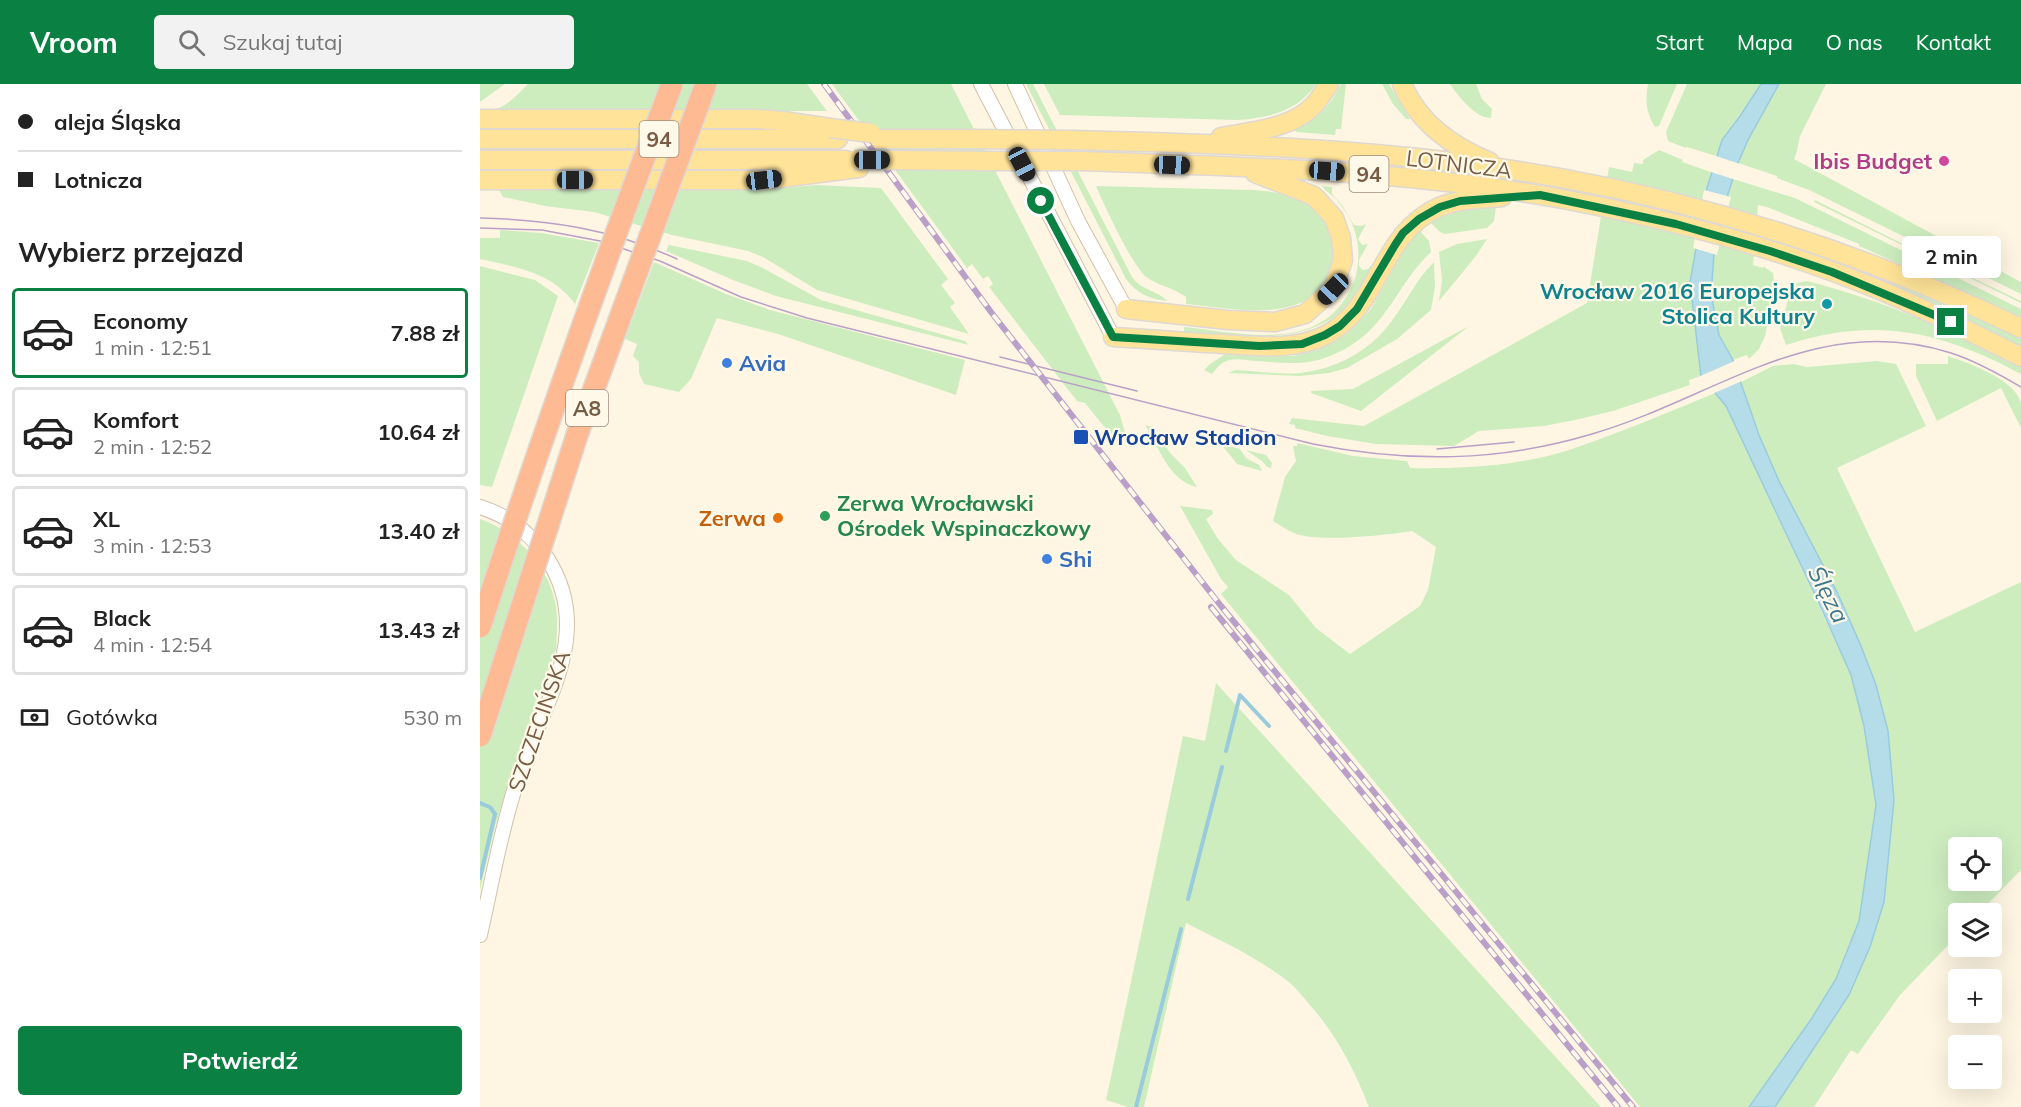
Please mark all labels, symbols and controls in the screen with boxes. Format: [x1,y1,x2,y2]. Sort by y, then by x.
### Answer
search box [154,15,574,69]
text: Vroom [30,25,118,60]
icon: search [175,26,208,59]
text: Szukaj tutaj [223,28,342,56]
text: Start [1655,29,1704,55]
text: Mapa [1737,29,1793,55]
text: O nas [1826,29,1883,55]
text: Kontakt [1916,29,1991,55]
text: aleja Śląska [54,108,181,136]
road number: 94 [640,121,678,157]
car [1006,144,1038,184]
street label: LOTNICZA [1404,144,1514,184]
place label: Ibis Budget [1813,147,1932,175]
car [854,151,890,169]
marker: Ibis Budget [1937,154,1951,168]
car [1154,155,1190,175]
road number: 94 [1350,156,1388,192]
car [1308,161,1346,181]
text: Lotnicza [54,166,143,194]
car [745,169,783,191]
car [557,171,593,189]
route start [1027,187,1054,214]
text: Wybierz przejazd [18,235,244,269]
callout: 2 min [1902,235,2000,277]
text: 2 min [1925,244,1978,269]
car [1314,270,1352,308]
place label: Wrocław 2016 Europejska Stolica Kultury [1540,277,1815,330]
marker: Wrocław 2016 Europejska Stolica Kultury [1820,297,1834,311]
icon: car [21,306,75,360]
text: Economy [93,307,188,335]
route end [1937,308,1964,335]
text: 7.88 zł [391,319,459,347]
text: 1 min · 12:51 [93,335,212,360]
place label: Avia [739,349,786,377]
marker: Avia [720,356,734,370]
road number: A8 [566,390,608,426]
icon: car [21,405,75,459]
text: Komfort [93,406,179,434]
text: 10.64 zł [377,418,459,446]
place label: Wrocław Stadion [1094,423,1276,451]
marker: Wrocław Stadion [1072,428,1090,446]
text: 2 min · 12:52 [93,434,212,459]
place label: Zerwa Wrocławski Ośrodek Wspinaczkowy [837,489,1091,542]
icon: car [21,504,75,558]
place label: Zerwa [699,504,766,532]
text: XL [93,505,120,533]
marker: Zerwa Wrocławski Ośrodek Wspinaczkowy [818,509,832,523]
marker: Zerwa [771,511,785,525]
text: 13.40 zł [377,517,459,545]
text: 3 min · 12:53 [93,533,212,558]
place label: Shi [1059,545,1092,573]
marker: Shi [1040,552,1054,566]
water label: Ślęza [1802,560,1856,628]
icon: car [21,603,75,657]
text: Black [93,604,151,632]
text: 13.43 zł [377,616,459,644]
text: 4 min · 12:54 [93,632,212,657]
street label: SZCZECIŃSKA [502,647,576,795]
icon: cash [18,701,51,734]
text: Gotówka [66,703,158,731]
text: 530 m [403,705,462,730]
map controls [1948,837,2002,1089]
button: locate [1948,837,2002,891]
button: layers [1948,903,2002,957]
button: + [1948,969,2002,1023]
button: Potwierdź [18,1026,462,1095]
button: − [1948,1035,2002,1089]

